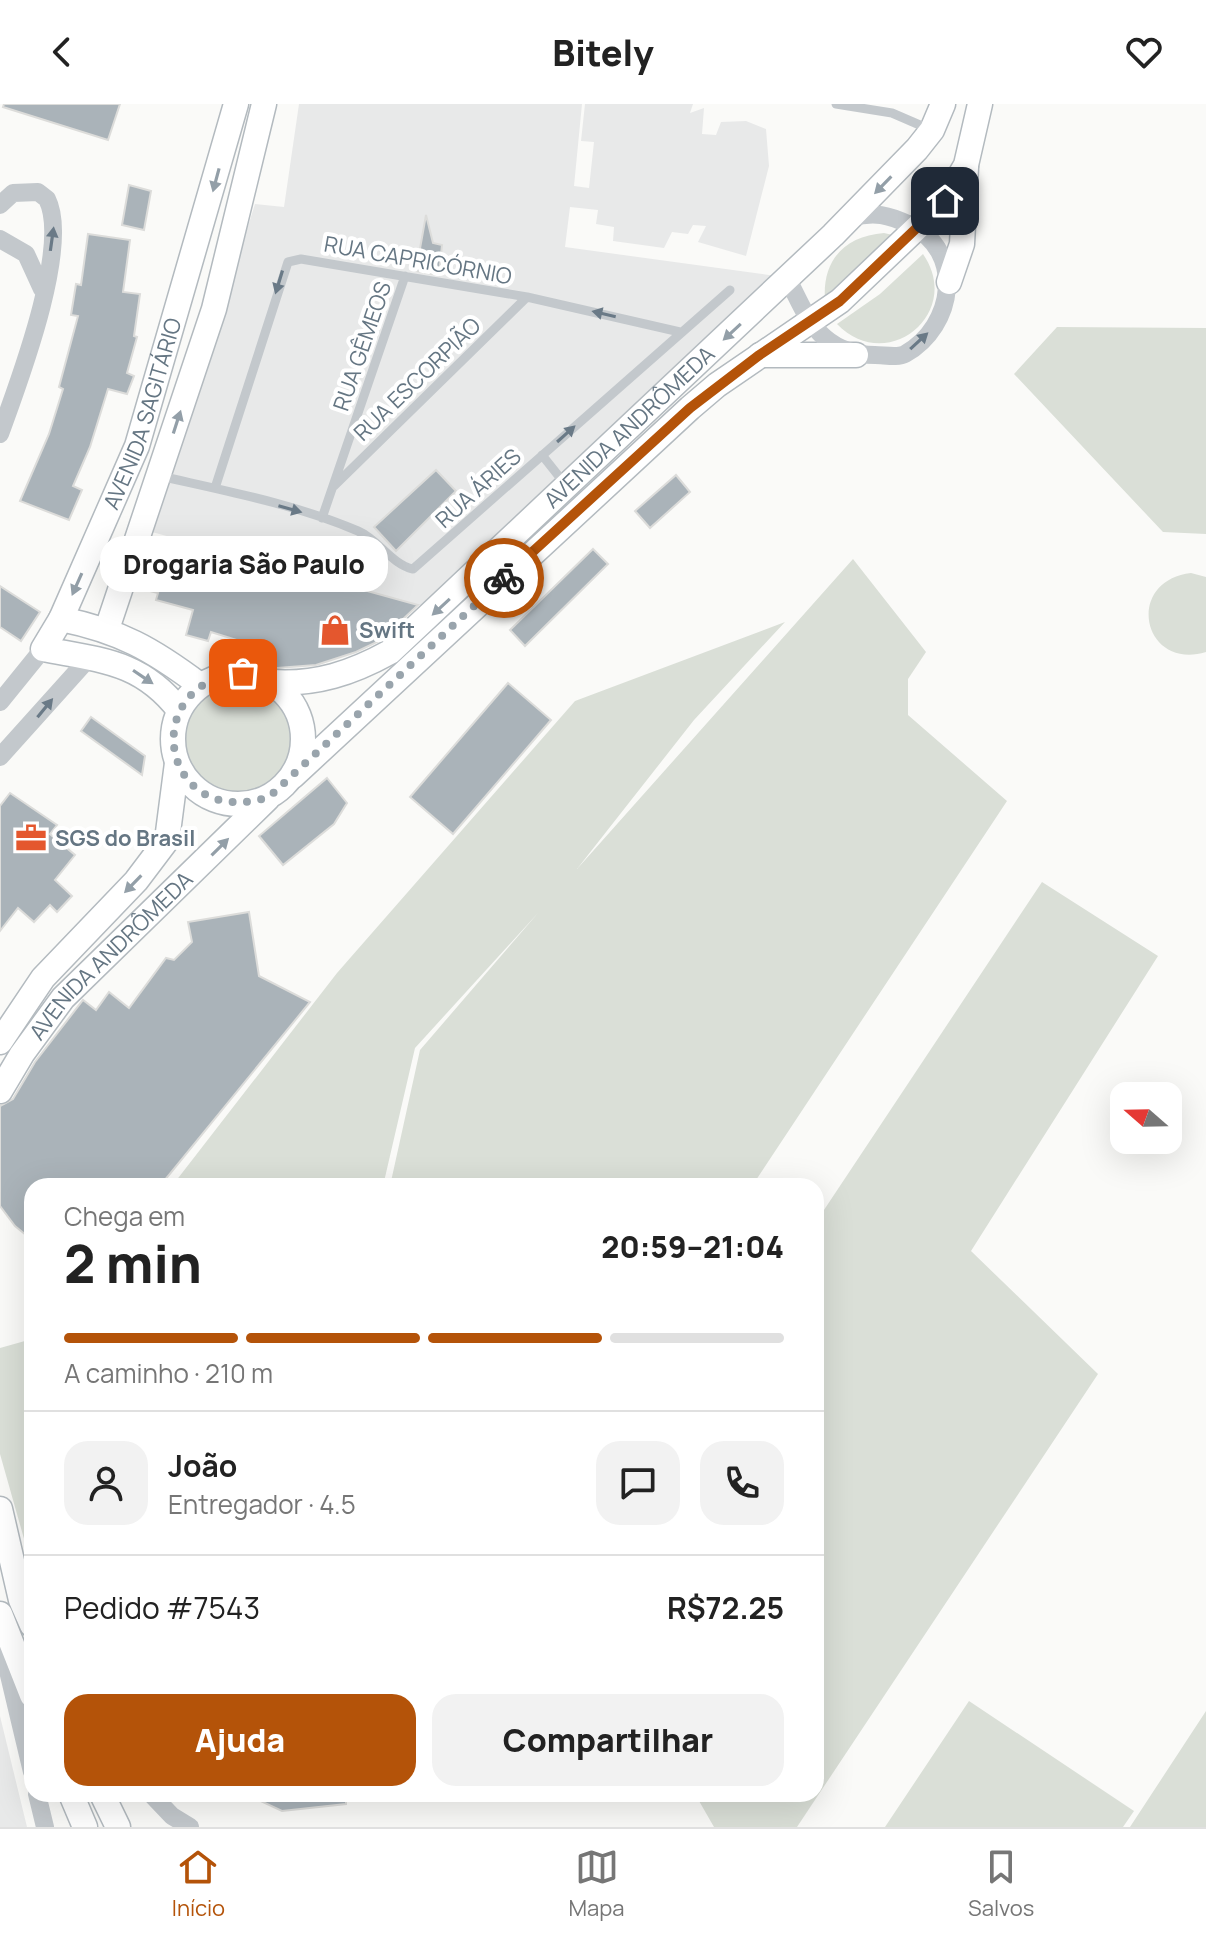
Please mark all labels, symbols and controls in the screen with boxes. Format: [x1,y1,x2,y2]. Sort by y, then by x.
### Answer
text: Bitely [552,28,654,77]
icon: back [40,30,84,74]
icon: heart [1122,30,1166,74]
one-way arrow [210,167,222,192]
pin [911,167,979,235]
one-way arrow [874,175,893,194]
icon: home [923,179,967,223]
one-way arrow [46,226,59,251]
street label: RUA CAPRICÓRNIO [322,229,514,291]
one-way arrow [272,271,285,295]
street label: RUA GÊMEOS [326,277,398,415]
one-way arrow [591,307,616,320]
street label: RUA ESCORPIÃO [347,311,487,447]
street label: AVENIDA SAGITÁRIO [96,314,188,514]
one-way arrow [722,323,741,341]
one-way arrow [910,333,929,351]
street label: AVENIDA ANDRÔMEDA [537,339,721,515]
one-way arrow [172,410,184,434]
one-way arrow [557,425,576,443]
street label: RUA ÁRIES [429,442,527,534]
one-way arrow [279,503,303,516]
callout: Drogaria São Paulo [99,537,387,593]
courier [464,538,544,618]
text: Drogaria São Paulo [123,546,365,582]
icon: bike [482,556,526,600]
one-way arrow [71,572,84,595]
one-way arrow [432,597,451,615]
shop icon: Swift [318,613,352,647]
place label: Swift [359,615,415,645]
pin [209,639,277,707]
icon: bag [221,651,265,695]
one-way arrow [133,669,154,684]
one-way arrow [36,698,53,718]
office icon: SGS do Brasil [14,821,48,855]
place label: SGS do Brasil [55,823,195,853]
one-way arrow [210,838,229,857]
street label: AVENIDA ANDRÔMEDA [22,865,199,1046]
one-way arrow [124,874,143,893]
north arrow [1110,1082,1182,1154]
map controls [1110,1082,1182,1154]
text: Chega em [64,1198,185,1234]
text: 20:59–21:04 [601,1226,784,1267]
text: 2 min [64,1228,202,1299]
text: A caminho · 210 m [64,1355,273,1391]
button: person [64,1441,148,1525]
button: chat [596,1441,680,1525]
button: phone [700,1441,784,1525]
text: João [168,1445,237,1486]
text: Entregador · 4.5 [168,1486,356,1522]
text: Pedido #7543 [64,1587,260,1628]
text: R$72.25 [667,1587,784,1628]
button: Ajuda [64,1694,416,1786]
button: Compartilhar [432,1694,784,1786]
tab: Início [172,1845,225,1923]
tab: Mapa [569,1845,625,1923]
tab: Salvos [968,1845,1034,1923]

